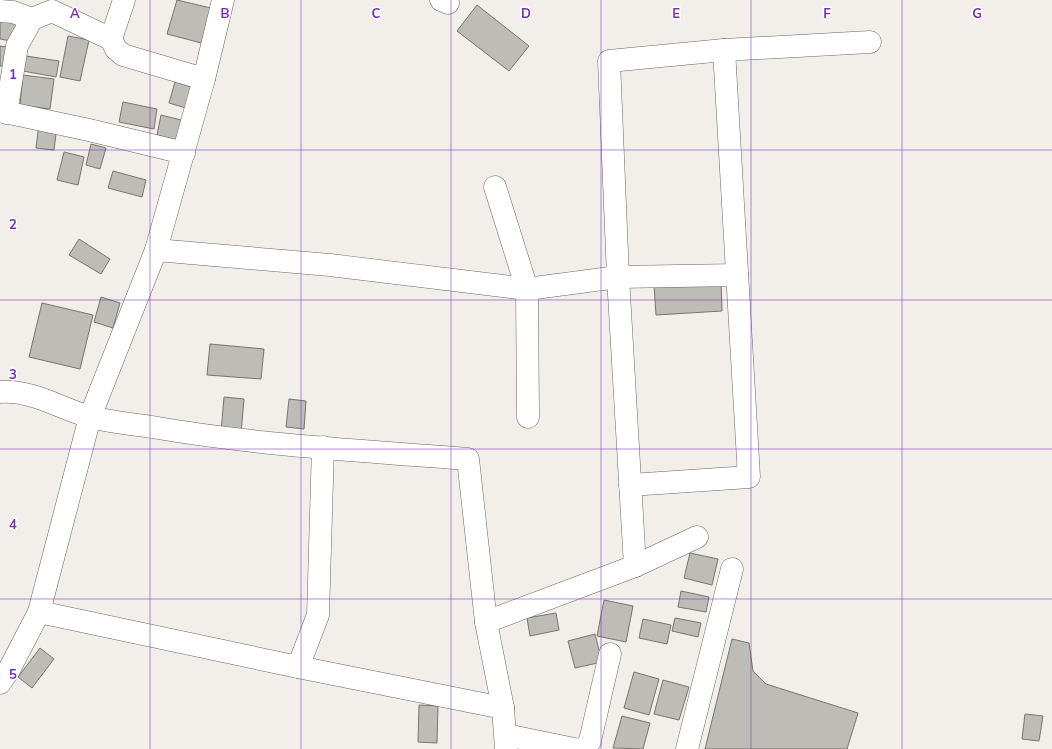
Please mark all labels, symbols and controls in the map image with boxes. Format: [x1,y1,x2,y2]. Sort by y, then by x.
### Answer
text: A [70,5,80,21]
text: B [221,5,230,21]
text: C [372,5,381,21]
text: D [521,5,531,21]
text: E [672,5,680,21]
text: F [823,5,831,21]
text: G [972,5,982,21]
text: 1 [9,66,17,82]
text: 2 [9,216,17,232]
text: 3 [9,366,17,382]
text: 4 [9,516,17,532]
text: 5 [9,666,17,682]

